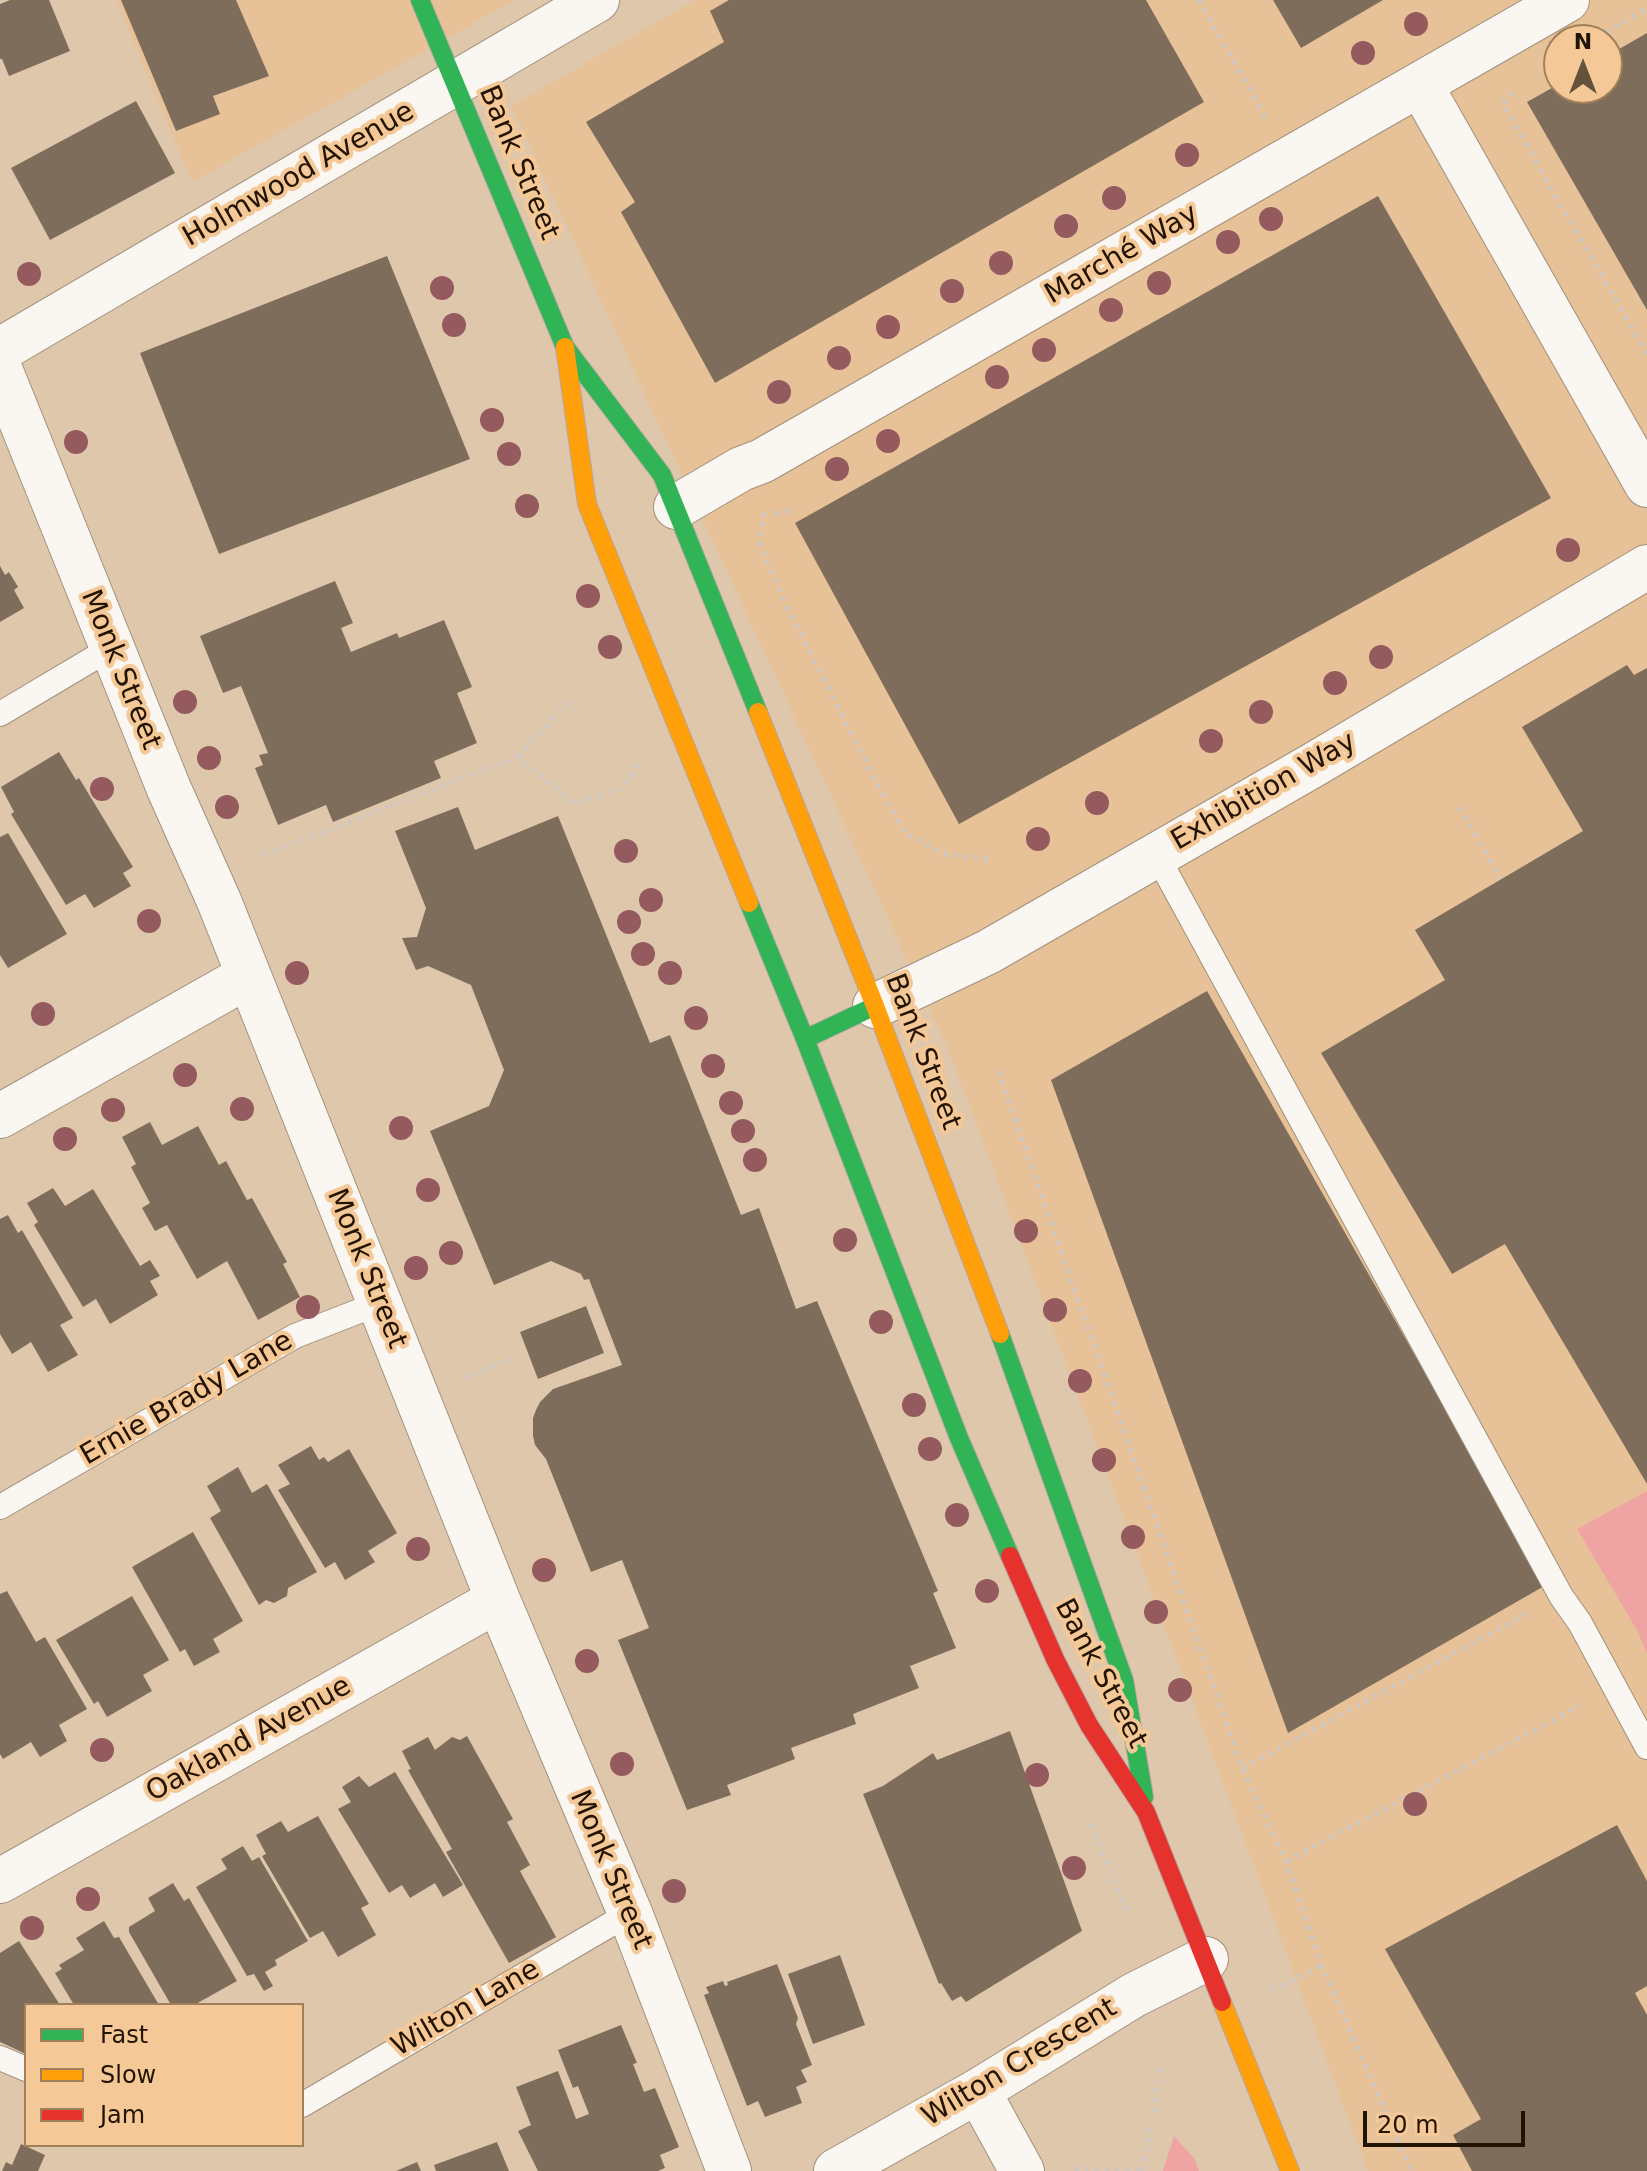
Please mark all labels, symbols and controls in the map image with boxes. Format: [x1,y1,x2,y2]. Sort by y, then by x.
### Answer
north arrow [1543,24,1623,104]
text: N [1574,29,1592,54]
street label: Bank Street [470,81,566,245]
street label: Holmwood Avenue [178,95,420,255]
street label: Marché Way [1040,198,1204,312]
street label: Monk Street [73,585,167,755]
street label: Exhibition Way [1166,726,1362,858]
street label: Bank Street [877,969,967,1135]
street label: Monk Street [319,1184,413,1354]
street label: Ernie Brady Lane [75,1325,299,1473]
street label: Bank Street [1047,1594,1153,1754]
street label: Oakland Avenue [141,1670,357,1810]
street label: Monk Street [561,1786,659,1954]
street label: Wilton Lane [386,1953,546,2065]
street label: Wilton Crescent [917,1992,1123,2134]
legend [24,2003,304,2147]
text: Fast [100,2021,148,2049]
text: Slow [100,2061,156,2089]
scale bar [1367,2095,1529,2145]
text: Jam [100,2101,145,2129]
text: 20 m [1377,2111,1439,2139]

